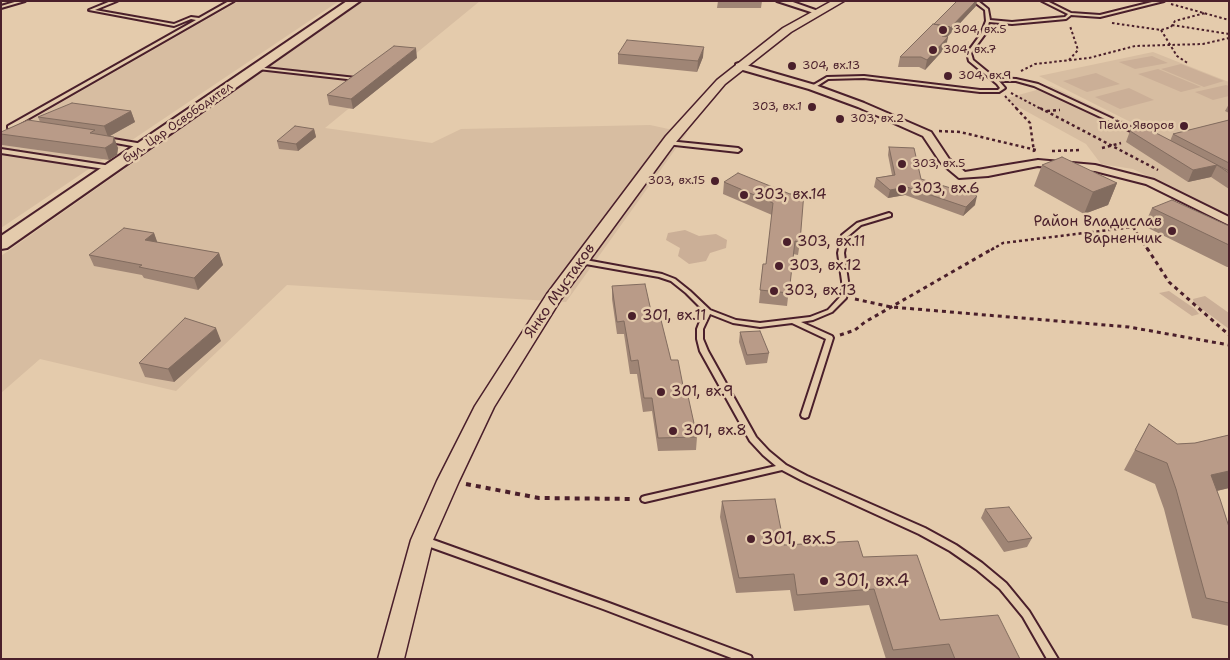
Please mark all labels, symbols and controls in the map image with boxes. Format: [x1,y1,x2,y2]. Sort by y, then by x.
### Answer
place label: 304, вх.5 [953,23,1007,37]
marker: 304, вх.5 [937,24,949,36]
place label: 304, вх.7 [943,43,996,57]
marker: 304, вх.7 [927,44,939,56]
place label: 304, вх.13 [802,59,860,73]
marker: 304, вх.13 [786,60,798,72]
place label: 304, вх.9 [958,69,1011,83]
marker: 304, вх.9 [942,70,954,82]
street label: бул. Цар Освободител [120,80,236,166]
place label: 303, вх.1 [752,100,802,114]
marker: 303, вх.1 [806,101,818,113]
place label: 303, вх.2 [850,112,904,126]
marker: 303, вх.2 [834,113,846,125]
place label: Пейо Яворов [1099,119,1174,133]
marker: Пейо Яворов [1178,120,1190,132]
place label: 303, вх.5 [912,157,965,171]
marker: 303, вх.5 [896,158,908,170]
place label: 303, вх.15 [648,174,705,188]
marker: 303, вх.15 [709,175,721,187]
place label: 303, вх.6 [912,180,980,198]
marker: 303, вх.6 [896,183,908,195]
place label: 303, вх.14 [754,186,827,204]
marker: 303, вх.14 [738,189,750,201]
place label: Район Владислав Варненчик [1033,213,1162,248]
marker: Район Владислав Варненчик [1166,225,1178,237]
place label: 303, вх.11 [797,233,866,251]
marker: 303, вх.11 [781,236,793,248]
street label: Янко Мустаков [521,240,599,342]
place label: 303, вх.12 [789,257,862,275]
marker: 303, вх.12 [773,260,785,272]
place label: 303, вх.13 [784,282,857,300]
marker: 303, вх.13 [768,285,780,297]
place label: 301, вх.11 [642,307,706,325]
marker: 301, вх.11 [626,310,638,322]
place label: 301, вх.9 [671,383,734,401]
marker: 301, вх.9 [655,386,667,398]
place label: 301, вх.8 [683,422,747,440]
marker: 301, вх.8 [667,425,679,437]
place label: 301, вх.5 [761,528,836,550]
marker: 301, вх.5 [745,533,757,545]
place label: 301, вх.4 [834,570,909,592]
marker: 301, вх.4 [818,575,830,587]

